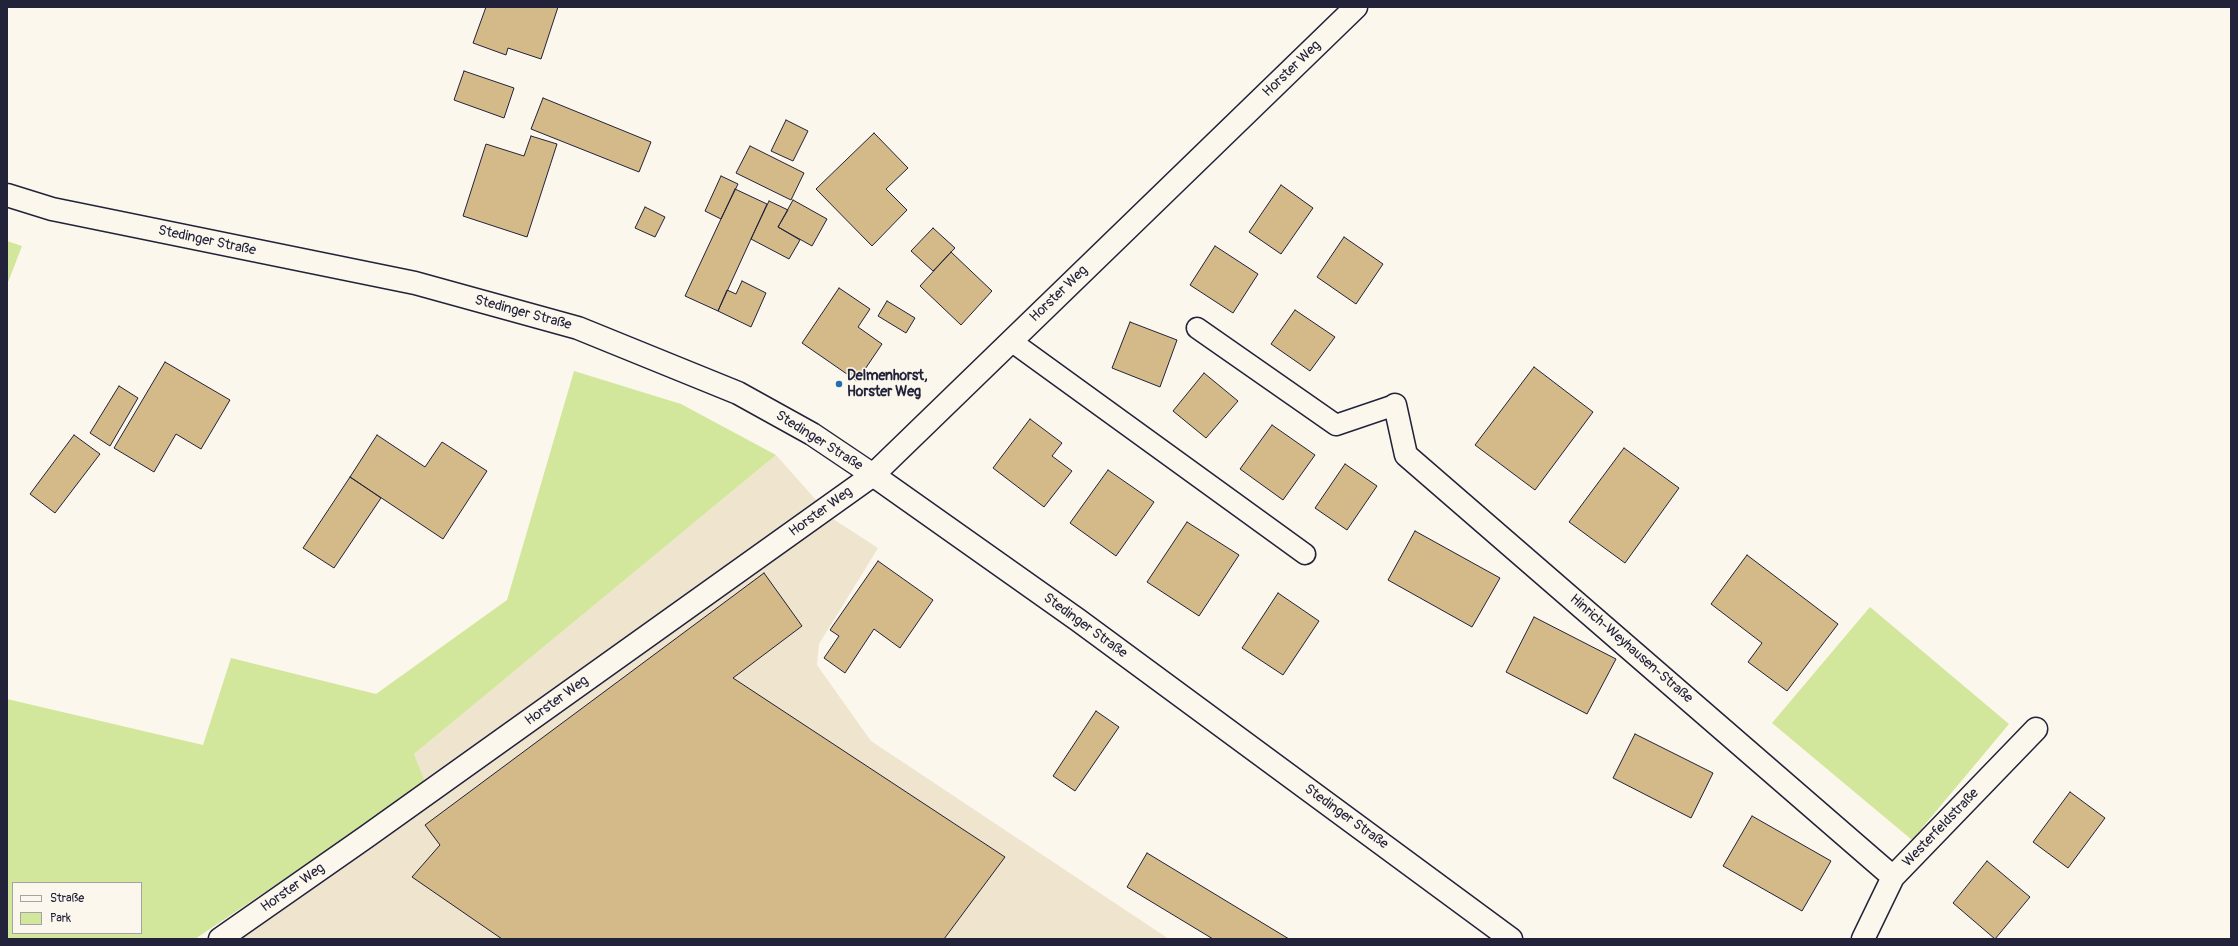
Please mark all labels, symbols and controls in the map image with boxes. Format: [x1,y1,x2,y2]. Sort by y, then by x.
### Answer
street label: Horster Weg [1260,37,1324,101]
street label: Stedinger Straße [157,222,257,260]
street label: Horster Weg [1027,262,1091,326]
street label: Stedinger Straße [473,292,573,334]
place label: Delmenhorst, Horster Weg [847,368,928,400]
marker: Delmenhorst, Horster Weg [834,379,844,389]
street label: Stedinger Straße [772,407,866,475]
street label: Horster Weg [786,483,856,541]
street label: Stedinger Straße [1040,590,1130,662]
street label: Hinrich-Weyhausen-Straße [1566,591,1696,707]
street label: Horster Weg [522,672,592,730]
street label: Stedinger Straße [1301,781,1391,853]
street label: Westerfeldstraße [1899,785,1983,871]
street label: Horster Weg [258,860,328,916]
legend [12,882,142,934]
text: Straße [50,891,84,906]
text: Park [50,911,71,926]

